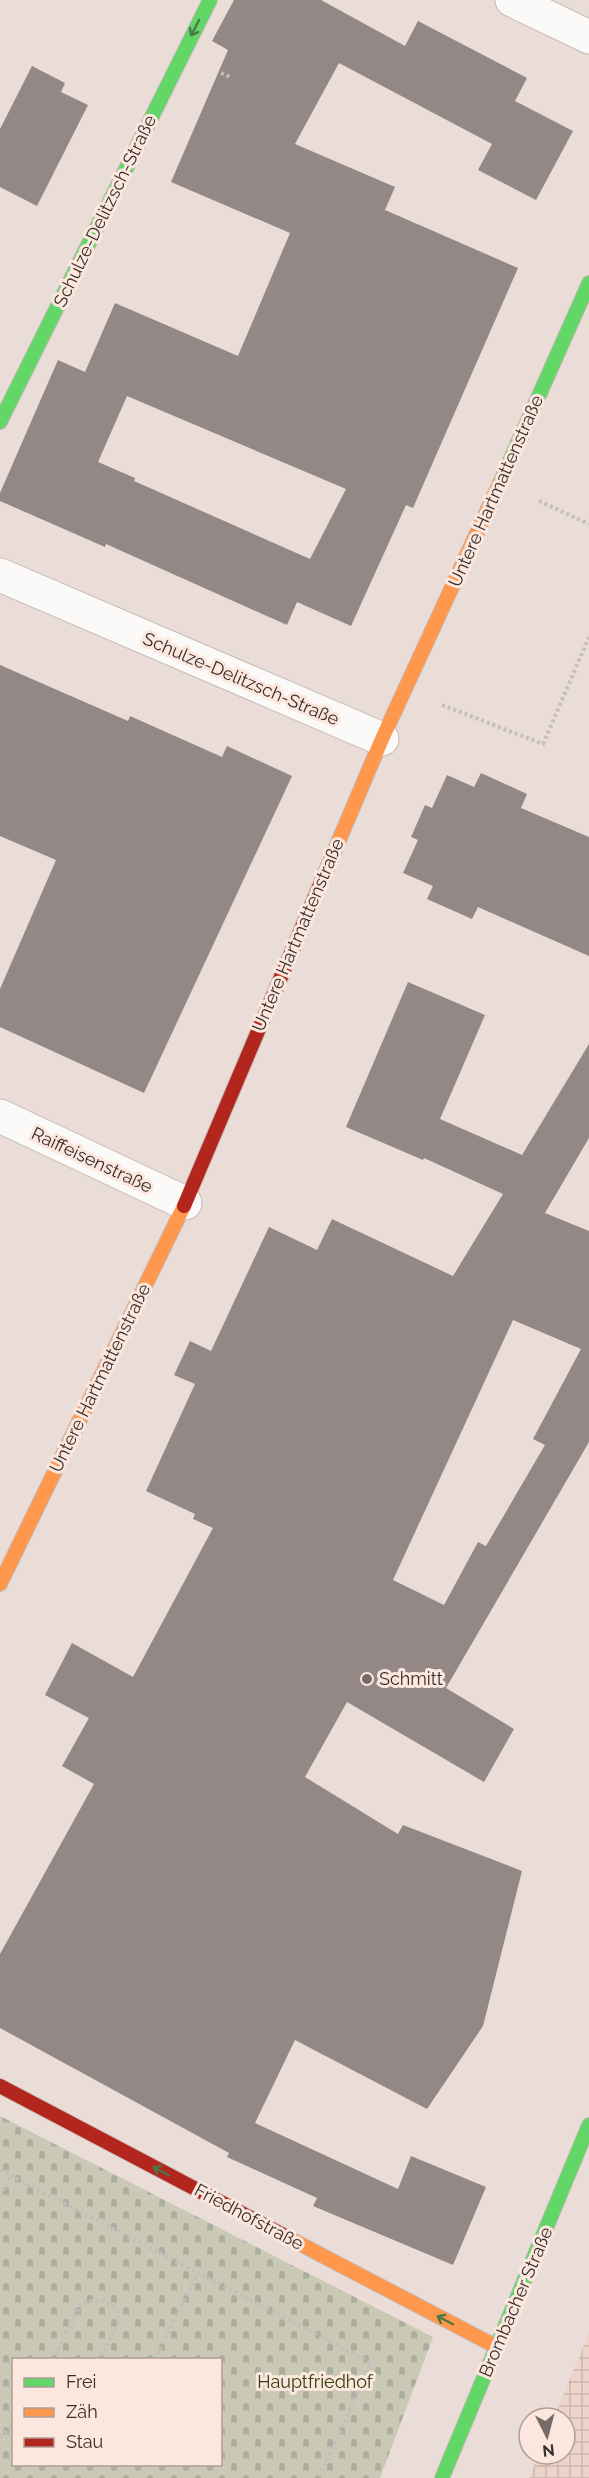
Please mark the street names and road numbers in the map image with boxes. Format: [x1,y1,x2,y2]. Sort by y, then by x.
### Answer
street label: Schulze-Delitzsch-Straße [49,111,160,310]
street label: Untere Hartmattenstraße [444,391,547,590]
street label: Schulze-Delitzsch-Straße [140,628,343,730]
street label: Untere Hartmattenstraße [247,835,348,1034]
street label: Raiffeisenstraße [28,1122,156,1197]
street label: Untere Hartmattenstraße [45,1280,155,1476]
street label: Friedhofstraße [191,2179,308,2254]
street label: Brombacher Straße [474,2223,557,2380]

